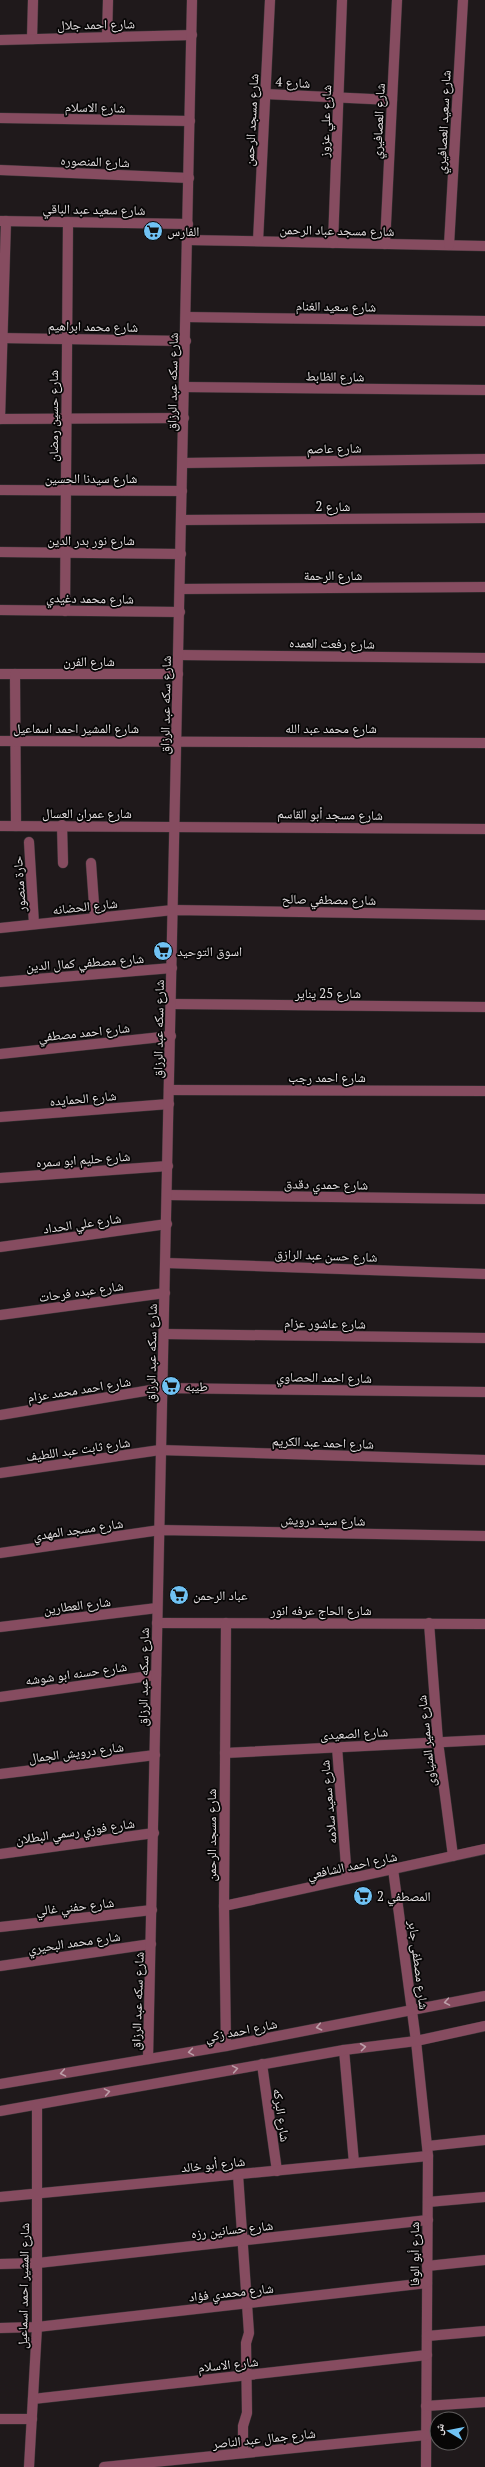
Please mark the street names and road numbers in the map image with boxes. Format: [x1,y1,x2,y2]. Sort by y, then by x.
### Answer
street label: شارع احمد جلال [57,14,135,35]
street label: شارع سعيد العصافيري [431,70,457,174]
street label: شارع 4 [275,72,311,93]
street label: شارع مسجد الرحمن [240,73,263,167]
street label: شارع العصافيري [367,83,391,160]
street label: شارع علي عزوز [315,84,338,159]
street label: شارع الاسلام [65,97,125,118]
street label: شارع المنصوره [60,151,130,172]
street label: شارع سعيد عبد الباقي [42,199,146,221]
street label: شارع مسجد عباد الرحمن [279,220,395,241]
street label: شارع سعيد الغنام [296,296,376,317]
street label: شارع محمد ابراهيم [48,316,138,337]
street label: شارع سكه عبد الرزاق [162,332,183,432]
street label: شارع الظابط [305,366,365,387]
street label: شارع حسين رمضان [44,370,63,462]
street label: شارع عاصم [306,439,362,458]
street label: شارع سيدنا الحسين [45,469,137,488]
street label: شارع 2 [316,497,350,516]
street label: شارع نور بدر الدين [47,531,135,550]
street label: شارع الرحمة [304,566,362,585]
street label: شارع محمد دغيدي [46,588,134,610]
street label: شارع رفعت العمده [289,633,375,654]
street label: شارع الفرن [63,652,115,671]
street label: شارع سكه عبد الرزاق [155,655,176,755]
street label: شارع المشير احمد اسماعيل [13,719,139,738]
street label: شارع محمد عبد الله [285,719,377,738]
street label: شارع عمران العسال [42,804,132,823]
street label: شارع مسجد أبو القاسم [277,804,383,825]
street label: حارة منصور [8,855,30,914]
street label: شارع مصطفي صالح [282,889,376,911]
street label: شارع الحضانه [52,894,118,919]
street label: شارع مصطفي كمال الدين [25,949,145,977]
street label: شارع سكه عبد الرزاق [148,979,169,1079]
street label: شارع 25 يناير [294,984,361,1003]
street label: شارع احمد مصطفي [37,1018,131,1048]
street label: شارع احمد رجب [288,1068,366,1087]
street label: شارع الحمايده [49,1086,117,1111]
street label: شارع حليم ابو سمره [35,1147,131,1172]
street label: شارع حمدي دقدق [284,1174,368,1196]
street label: شارع علي الحداد [42,1209,123,1240]
street label: شارع حسن عبد الرازق [274,1244,378,1267]
street label: شارع عبده فرحات [38,1276,125,1307]
street label: شارع سكه عبد الرزاق [141,1303,162,1403]
street label: شارع عاشور عزام [284,1313,366,1334]
street label: شارع احمد الحصاوي [276,1367,372,1389]
street label: شارع احمد محمد عزام [26,1372,132,1407]
street label: شارع احمد عبد الكريم [272,1431,374,1454]
street label: شارع ثابت عبد اللطيف [25,1433,131,1466]
street label: شارع سيد درويش [281,1510,365,1531]
street label: شارع مسجد المهدي [32,1514,125,1547]
street label: شارع العطارين [42,1592,112,1619]
street label: شارع الحاج عرفه انور [269,1601,372,1620]
street label: شارع سكه عبد الرزاق [133,1627,154,1727]
street label: شارع حسنه ابو شوشه [24,1657,128,1690]
street label: شارع سمير المنياوى [412,1694,441,1788]
street label: شارع الصعيدى [320,1722,389,1745]
street label: شارع درويش الجمال [27,1737,125,1768]
street label: شارع سعيد سلامه [315,1759,342,1845]
street label: شارع مسجد الرحمن [202,1789,221,1881]
street label: شارع فوزي رسمي البطلان [14,1814,136,1851]
street label: شارع احمد الشافعي [305,1847,399,1886]
street label: شارع حفني غالي [35,1893,115,1921]
street label: شارع مصطفى جابر [403,1918,433,2011]
street label: شارع محمد البحيري [26,1927,122,1960]
street label: شارع سكه عبد الرزاق [126,1951,149,2051]
street label: شارع احمد زكي [203,2014,279,2048]
street label: شارع البركه [268,2087,295,2143]
street label: شارع أبو خالد [180,2152,246,2177]
street label: شارع حسانين رزه [190,2216,274,2243]
street label: شارع أبو الوفا [405,2222,424,2286]
street label: شارع المشير احمد اسماعيل [13,2223,34,2349]
street label: شارع محمدي فؤاد [188,2279,275,2308]
street label: شارع الاسلام [197,2352,259,2377]
street label: شارع جمال عبد الناصر [210,2424,317,2453]

